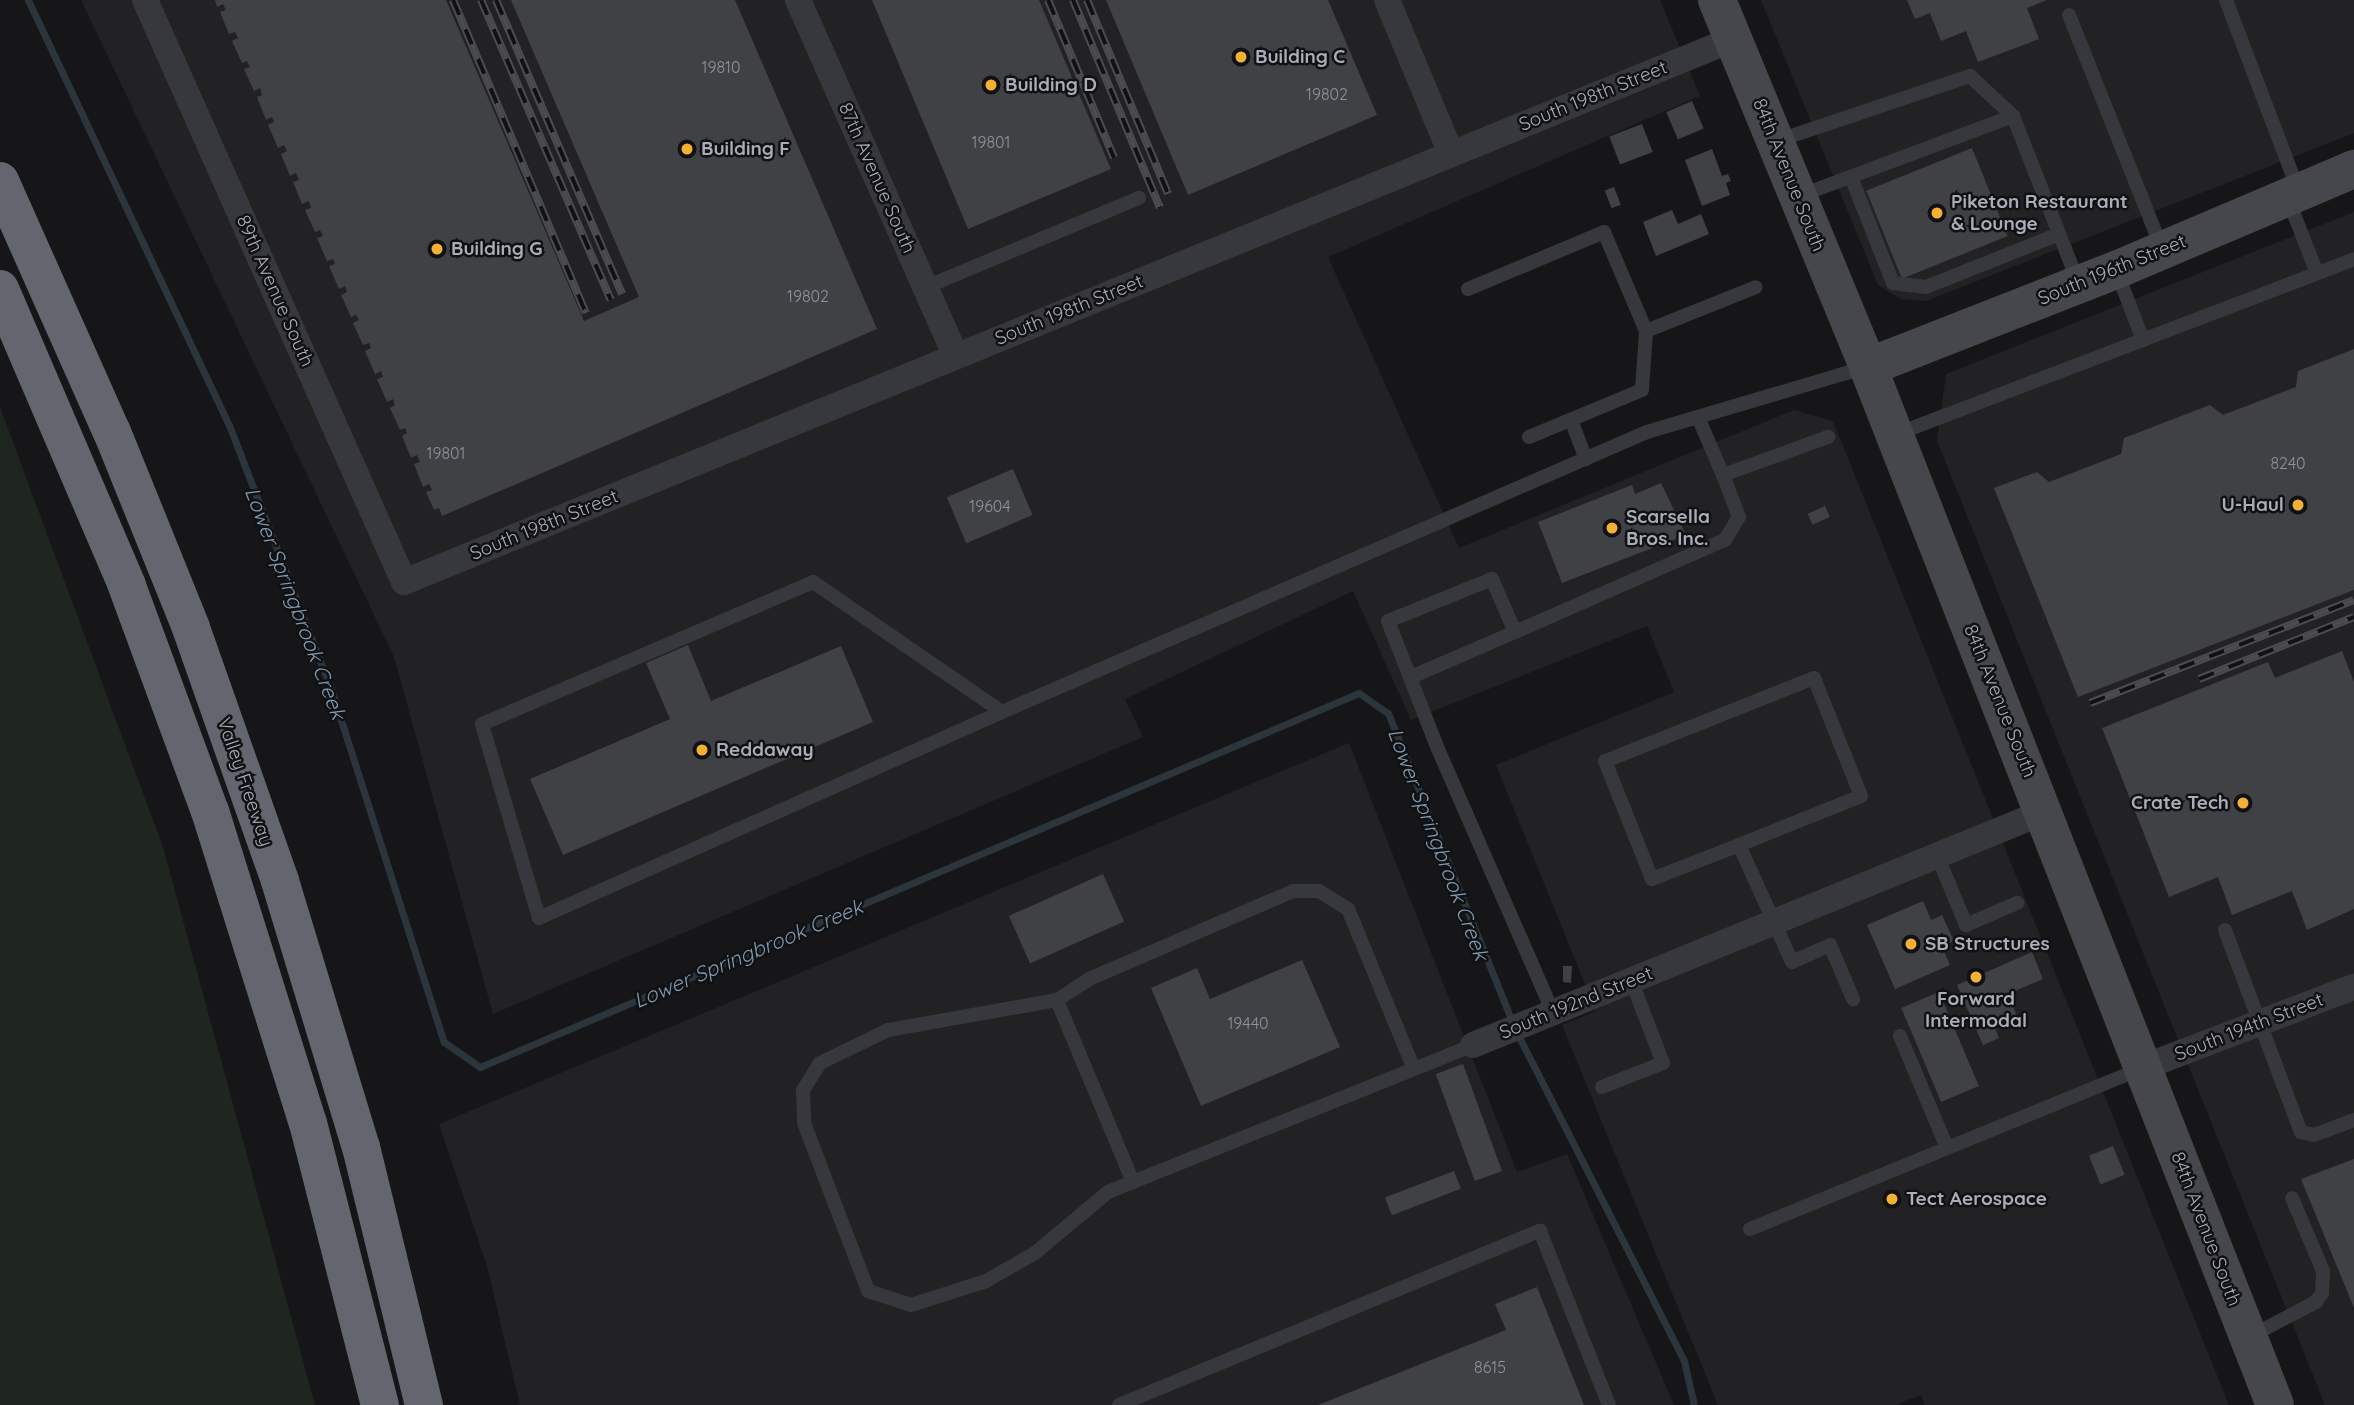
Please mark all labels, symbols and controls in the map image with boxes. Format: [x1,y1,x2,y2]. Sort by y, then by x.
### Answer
place label: Building C [1255,46,1345,68]
marker: Building C [1233,49,1249,65]
street label: South 198th Street [1516,56,1670,136]
house number: 19810 [702,57,740,77]
place label: Building D [1005,74,1097,96]
marker: Building D [983,77,999,93]
house number: 19802 [1306,84,1348,104]
street label: 84th Avenue South [1748,95,1830,255]
street label: 87th Avenue South [834,99,920,257]
house number: 19801 [972,132,1010,152]
place label: Building F [701,138,790,160]
marker: Building F [679,141,695,157]
place label: Piketon Restaurant & Lounge [1951,191,2128,235]
marker: Piketon Restaurant & Lounge [1929,205,1945,221]
street label: 89th Avenue South [231,212,319,370]
street label: South 196th Street [2035,230,2189,310]
place label: Building G [451,238,542,260]
marker: Building G [429,241,445,257]
street label: South 198th Street [992,270,1146,350]
house number: 19802 [787,286,829,306]
house number: 19801 [427,443,465,463]
house number: 8240 [2270,453,2306,473]
water label: Lower Springbrook Creek [240,483,352,723]
street label: South 198th Street [467,485,621,565]
place label: U-Haul [2221,494,2284,516]
house number: 19604 [969,496,1011,516]
marker: U-Haul [2290,497,2306,513]
place label: Scarsella Bros. Inc. [1626,506,1710,550]
marker: Scarsella Bros. Inc. [1604,520,1620,536]
street label: 84th Avenue South [1959,621,2041,781]
street label: Valley Freeway [212,715,278,849]
water label: Lower Springbrook Creek [1383,724,1495,964]
place label: Reddaway [716,739,814,761]
marker: Reddaway [694,742,710,758]
place label: Crate Tech [2131,792,2229,814]
marker: Crate Tech [2235,795,2251,811]
water label: Lower Springbrook Creek [630,893,866,1013]
place label: SB Structures [1925,933,2050,955]
marker: SB Structures [1903,936,1919,952]
street label: South 192nd Street [1496,962,1656,1044]
marker: Forward Intermodal [1968,969,1984,985]
place label: Forward Intermodal [1925,988,2027,1032]
street label: South 194th Street [2171,988,2327,1066]
house number: 19440 [1227,1013,1269,1033]
street label: 84th Avenue South [2166,1149,2246,1309]
place label: Tect Aerospace [1906,1188,2047,1210]
marker: Tect Aerospace [1884,1191,1900,1207]
house number: 8615 [1474,1357,1506,1377]

